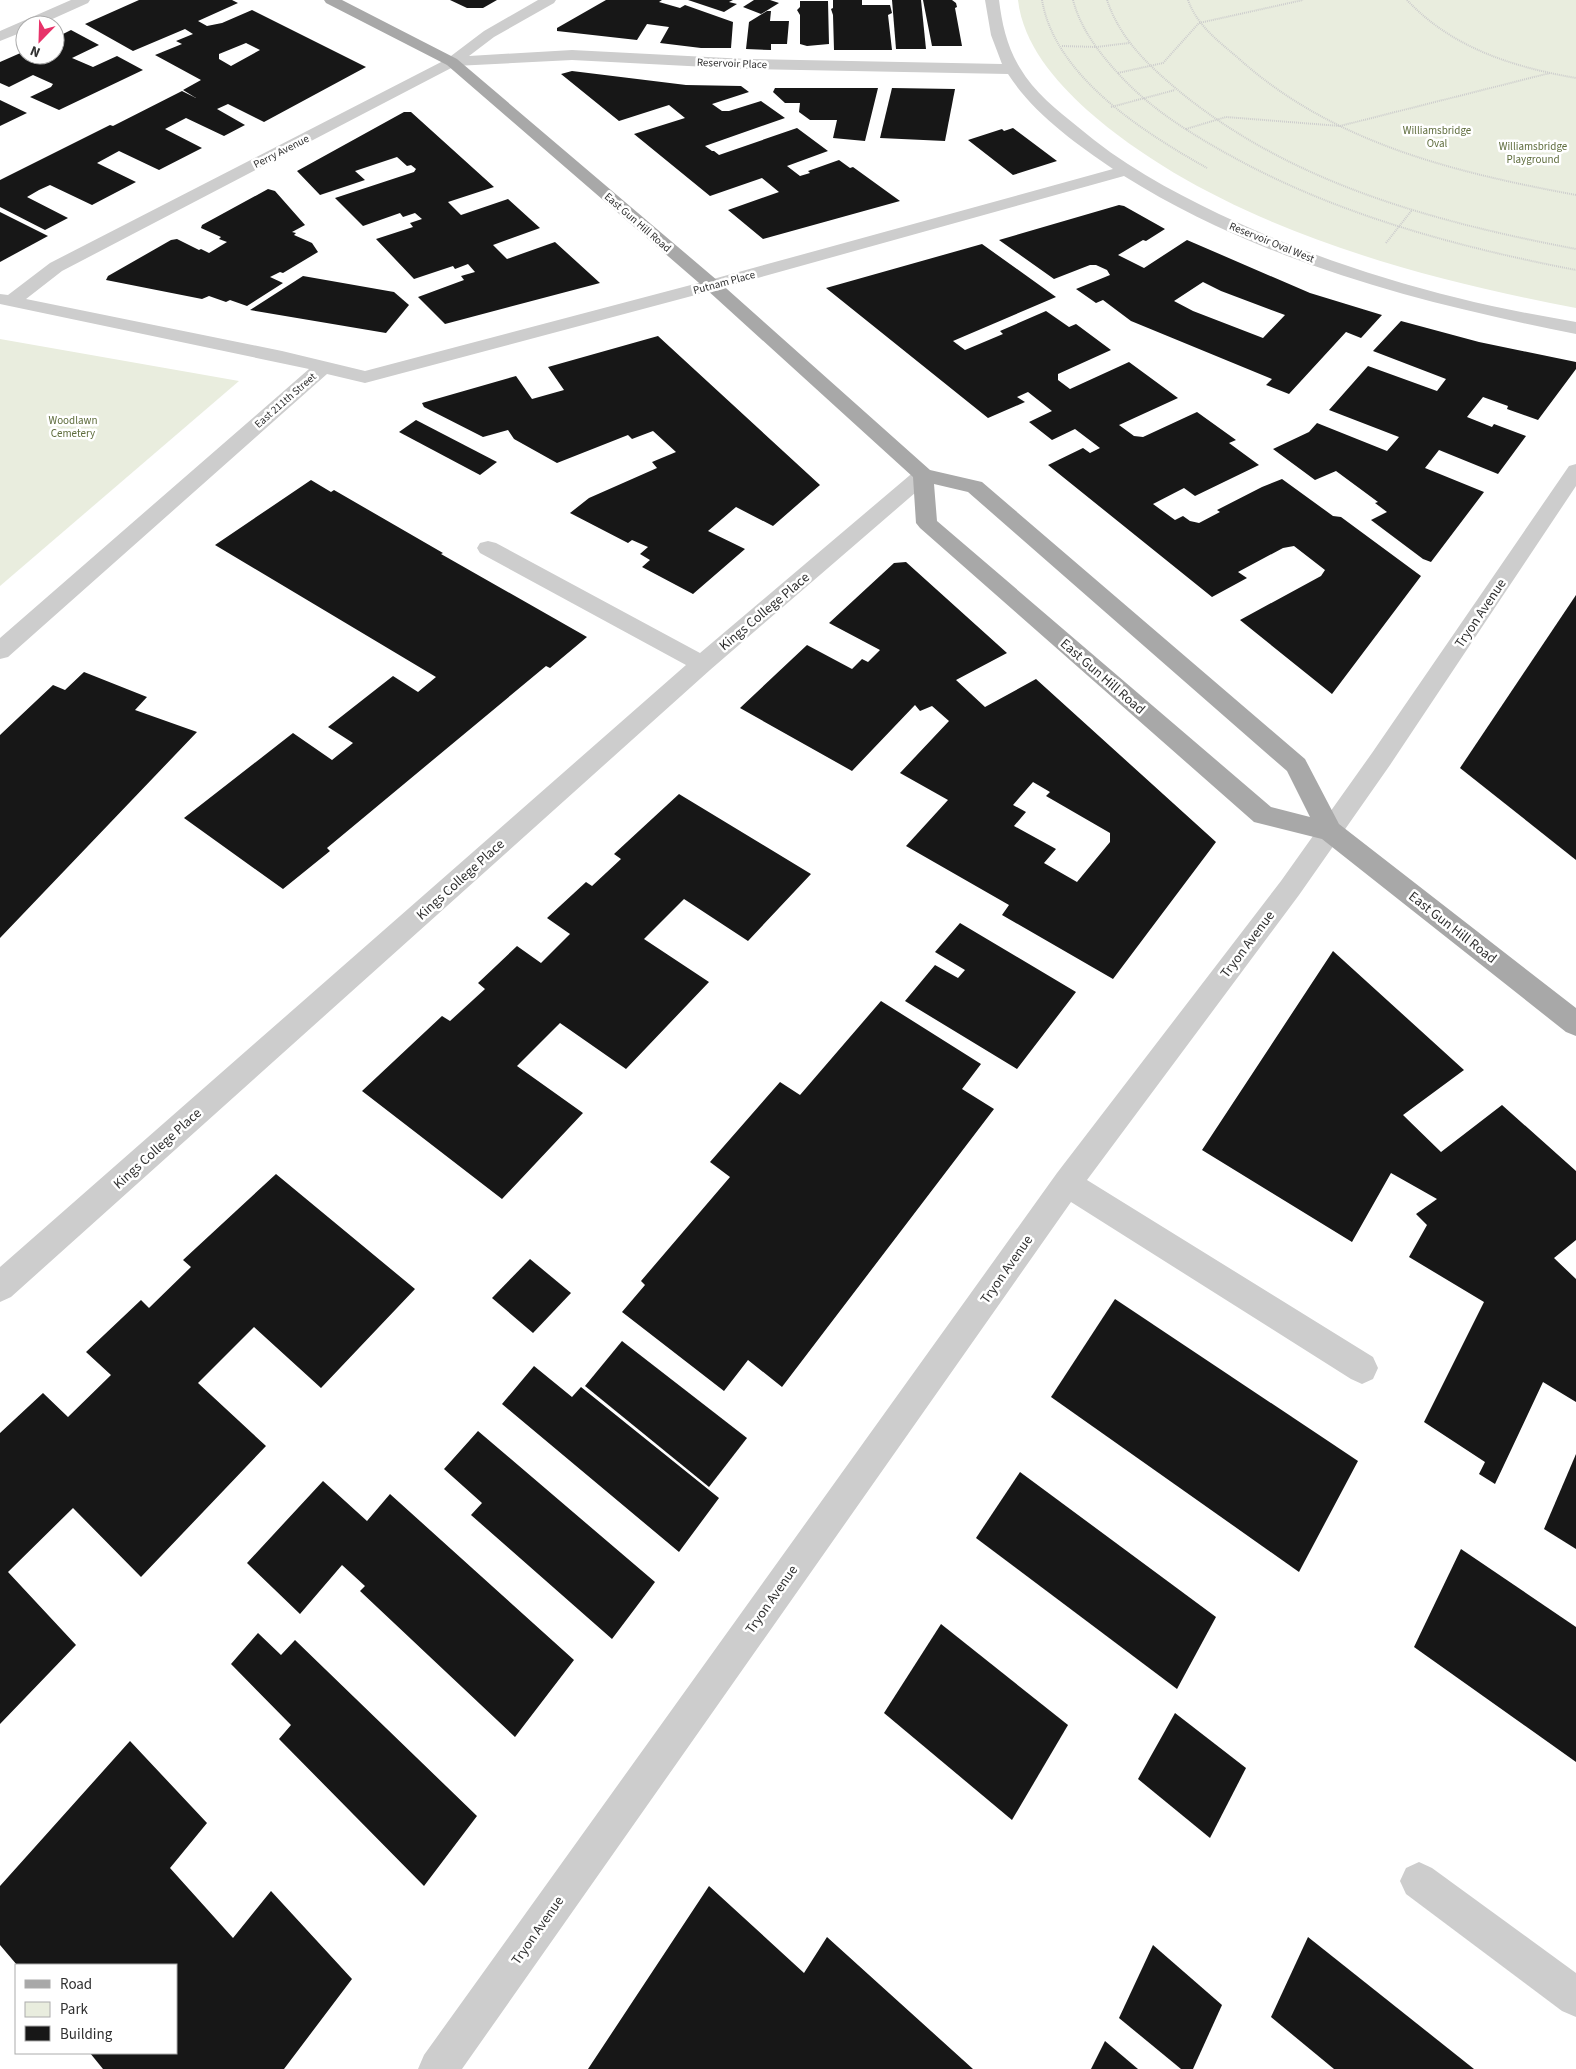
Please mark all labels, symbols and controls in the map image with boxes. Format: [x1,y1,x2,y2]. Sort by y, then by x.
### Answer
north arrow [15,15,65,65]
text: N [27,40,44,62]
street label: Reservoir Place [697,55,768,72]
park label: Williamsbridge Oval [1403,123,1472,151]
street label: Perry Avenue [251,131,312,172]
park label: Williamsbridge Playground [1499,139,1568,167]
street label: East Gun Hill Road [601,189,674,256]
street label: Reservoir Oval West [1227,219,1317,266]
street label: Putnam Place [691,267,757,298]
street label: East 211th Street [251,369,320,431]
park label: Woodlawn Cemetery [49,413,97,441]
street label: Kings College Place [715,568,814,656]
street label: Tryon Avenue [1450,575,1511,652]
street label: East Gun Hill Road [1055,634,1149,719]
street label: Kings College Place [412,835,509,925]
street label: East Gun Hill Road [1404,887,1501,969]
street label: Tryon Avenue [1216,907,1280,982]
street label: Kings College Place [109,1104,206,1194]
street label: Tryon Avenue [976,1231,1038,1308]
street label: Tryon Avenue [741,1561,803,1638]
street label: Tryon Avenue [507,1892,569,1969]
legend [15,1964,178,2054]
text: Road [60,1974,92,1995]
text: Park [60,1999,89,2020]
text: Building [60,2024,113,2045]

